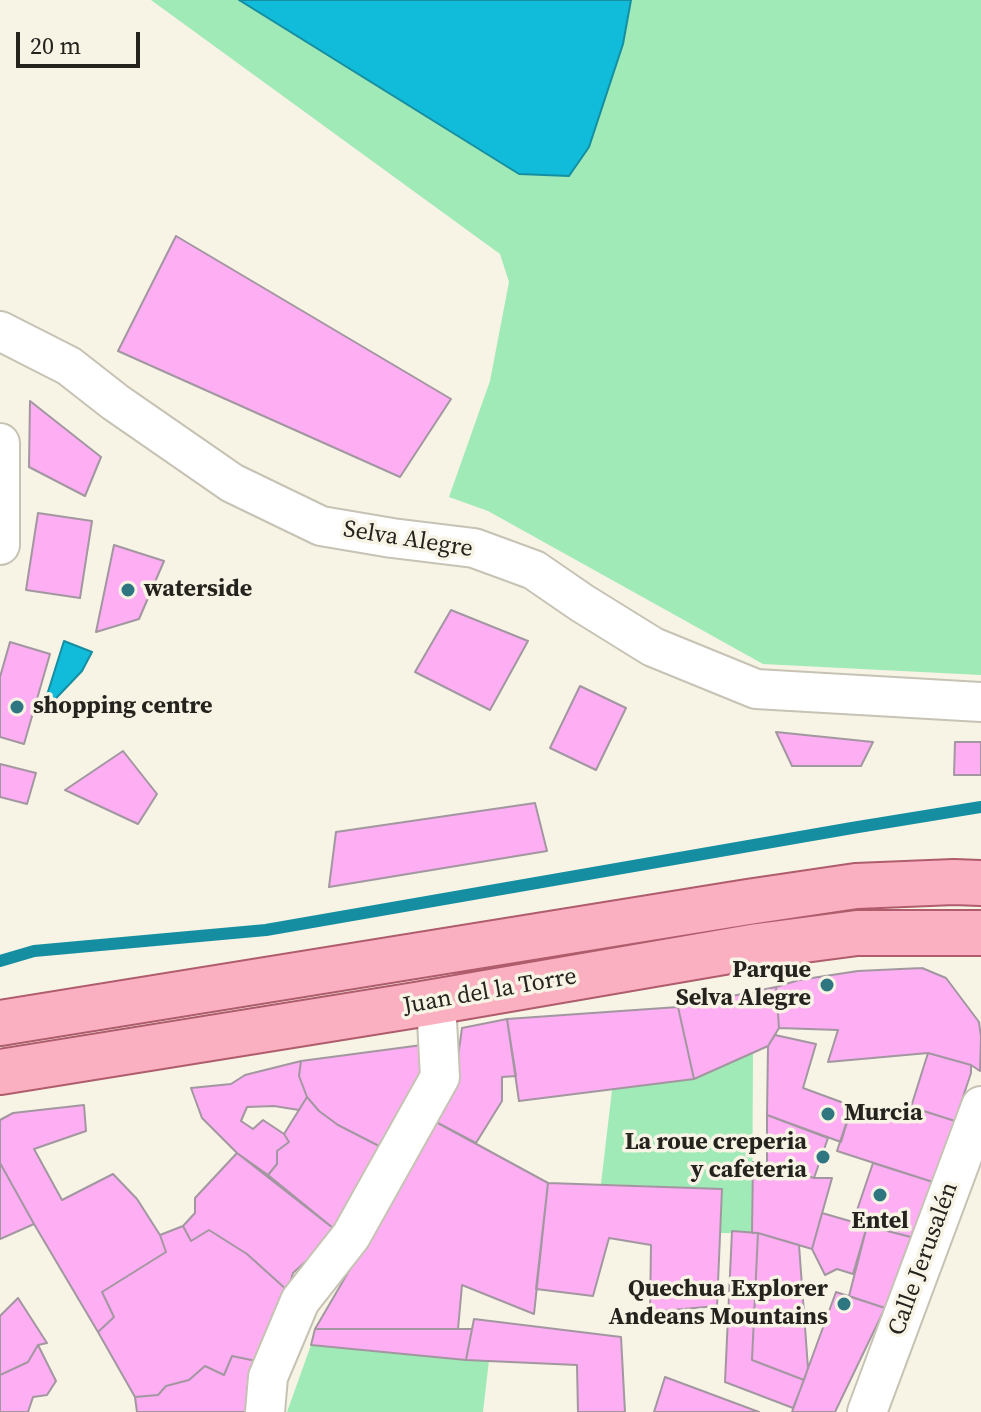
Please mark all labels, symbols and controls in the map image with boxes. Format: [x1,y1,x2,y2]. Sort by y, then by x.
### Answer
scale bar [20,16,144,66]
text: 20 m [30,29,81,62]
street label: Selva Alegre [341,516,475,564]
place label: waterside [144,576,252,604]
marker: waterside [119,581,137,599]
place label: shopping centre [33,693,212,721]
marker: shopping centre [8,698,26,716]
place label: Parque Selva Alegre [676,957,811,1013]
street label: Juan del la Torre [401,963,579,1021]
marker: Parque Selva Alegre [818,976,836,994]
place label: Murcia [844,1100,923,1128]
marker: Murcia [819,1105,837,1123]
place label: La roue creperia y cafeteria [625,1129,807,1185]
marker: La roue creperia y cafeteria [814,1148,832,1166]
street label: Calle Jerusalén [883,1178,965,1340]
marker: Entel [871,1186,889,1204]
place label: Entel [851,1208,909,1236]
place label: Quechua Explorer Andeans Mountains [609,1276,828,1332]
marker: Quechua Explorer Andeans Mountains [835,1295,853,1313]

